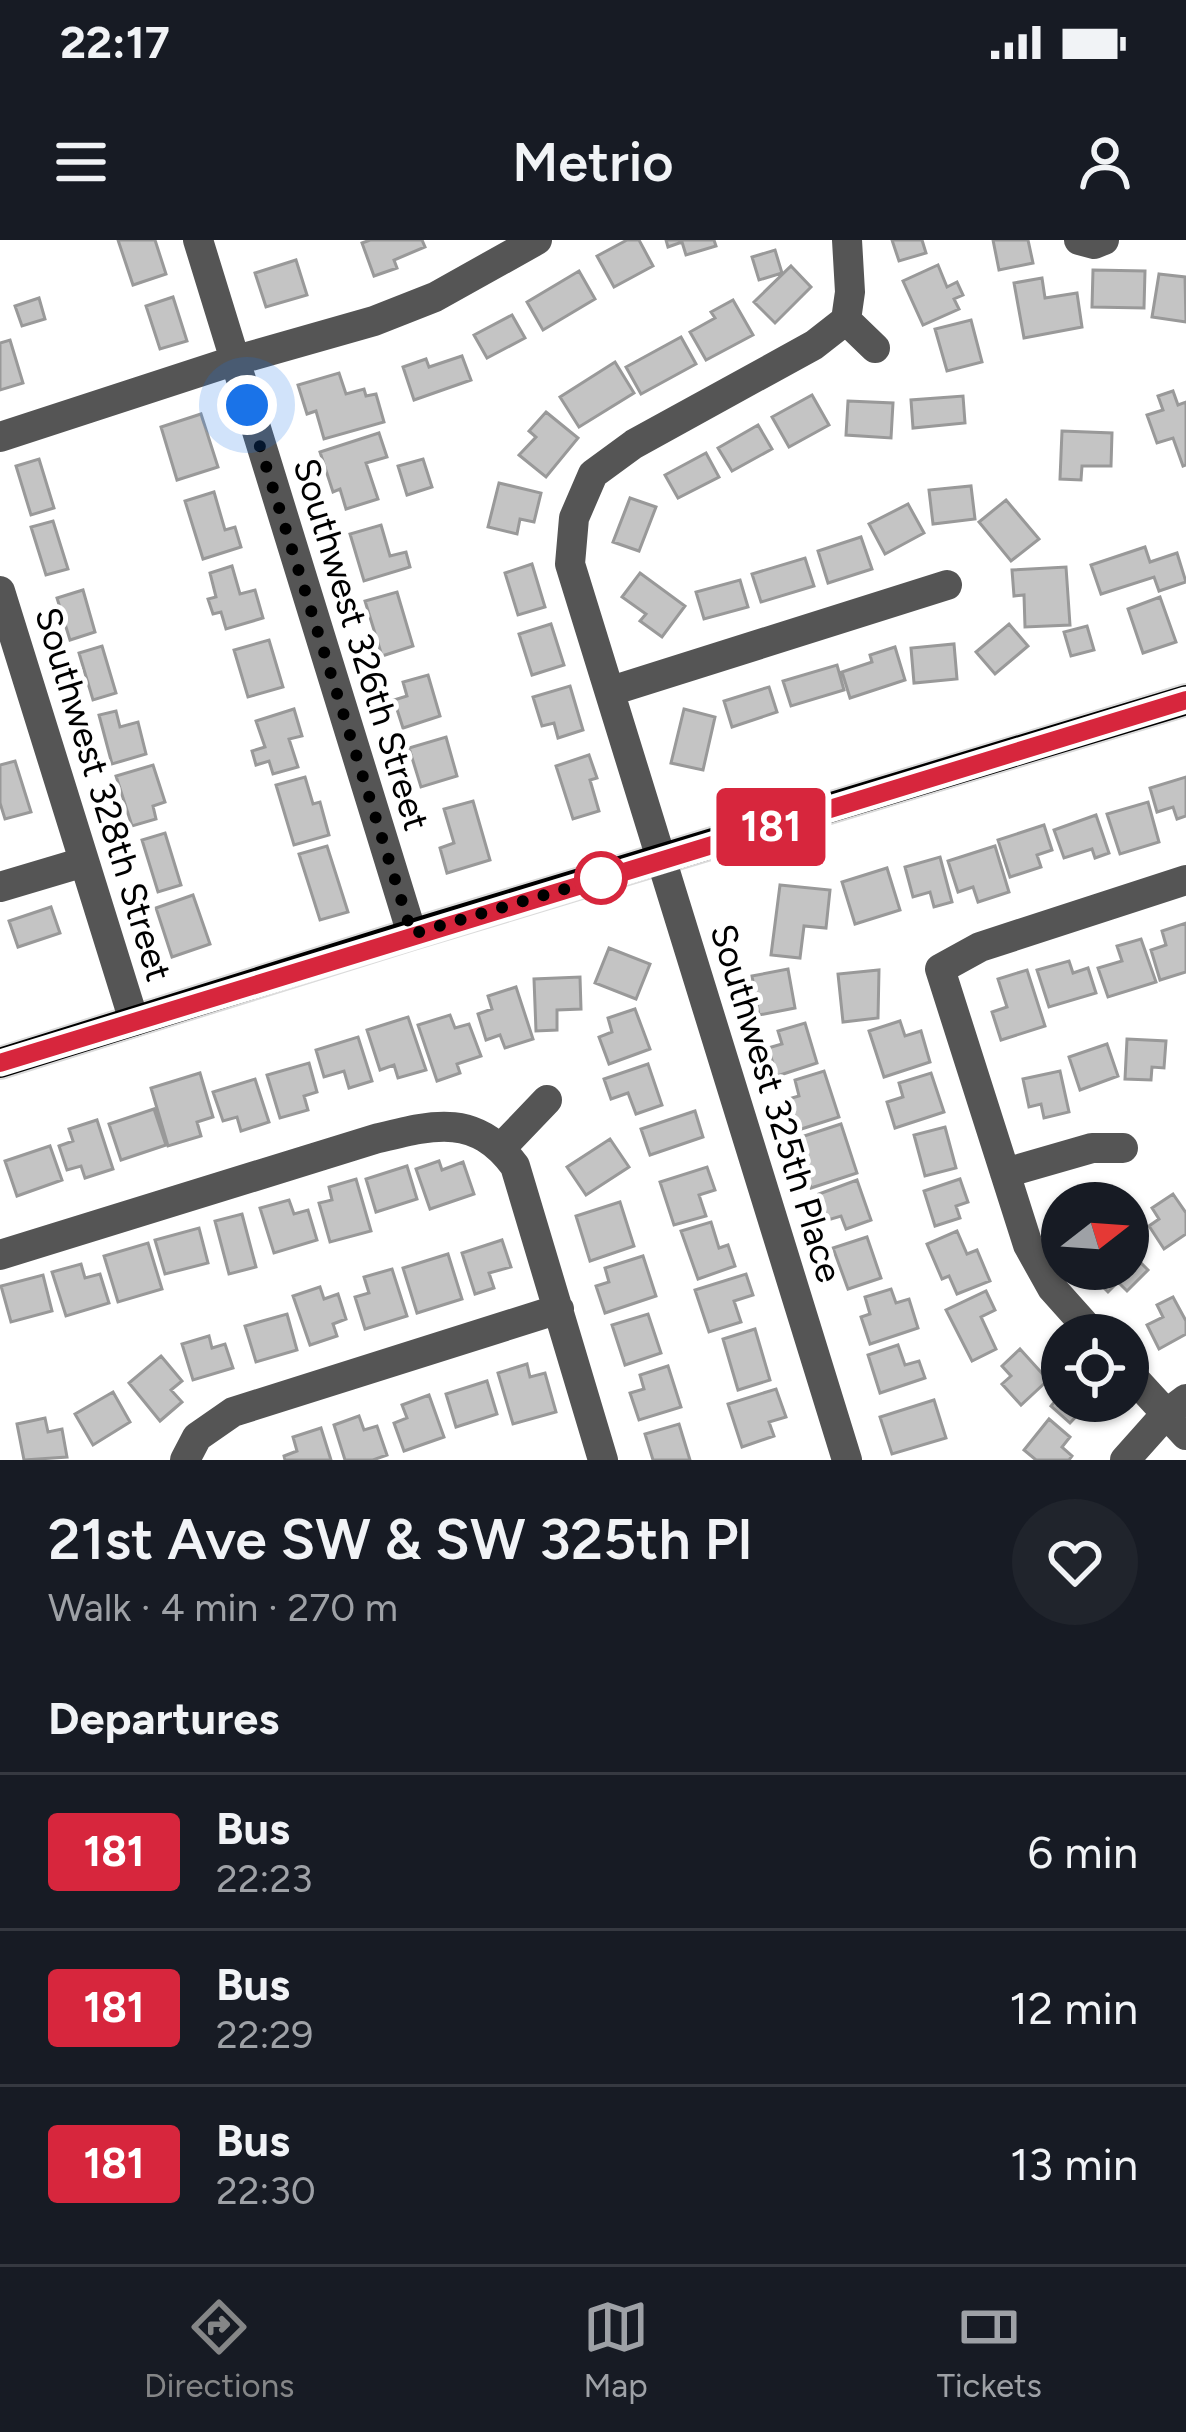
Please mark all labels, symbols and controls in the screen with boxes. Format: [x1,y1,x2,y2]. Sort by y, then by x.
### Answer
text: 22:17 [60,15,170,69]
icon: menu [48,129,114,195]
icon: person [1072,129,1138,195]
text: Metrio [512,130,674,195]
your location [217,375,277,435]
street label: Southwest 326th Street [284,453,439,835]
street label: Southwest 328th Street [26,602,181,986]
line badge: 181 [702,788,840,866]
text: 181 [740,801,802,852]
unlabelled marker [576,853,626,903]
street label: Southwest 325th Place [702,919,852,1288]
north arrow [1041,1182,1149,1290]
map controls [1041,1182,1149,1422]
button: locate [1041,1314,1149,1422]
button: heart [1012,1499,1138,1625]
text: 21st Ave SW & SW 325th Pl [48,1505,752,1573]
text: Walk · 4 min · 270 m [48,1584,398,1631]
text: Departures [48,1691,279,1745]
text: Bus [216,1801,290,1855]
text: 6 min [1028,1825,1138,1879]
text: 181 [83,1826,145,1877]
text: 22:23 [216,1855,313,1902]
text: Bus [216,1957,290,2011]
text: 12 min [1009,1981,1138,2035]
text: 181 [83,1982,145,2033]
text: 22:29 [216,2011,313,2058]
text: Bus [216,2113,290,2167]
text: 13 min [1010,2137,1138,2191]
text: 181 [83,2138,145,2189]
text: 22:30 [216,2167,316,2214]
tab: Directions [144,2294,295,2405]
tab: Map [583,2294,649,2405]
tab: Tickets [937,2294,1042,2405]

